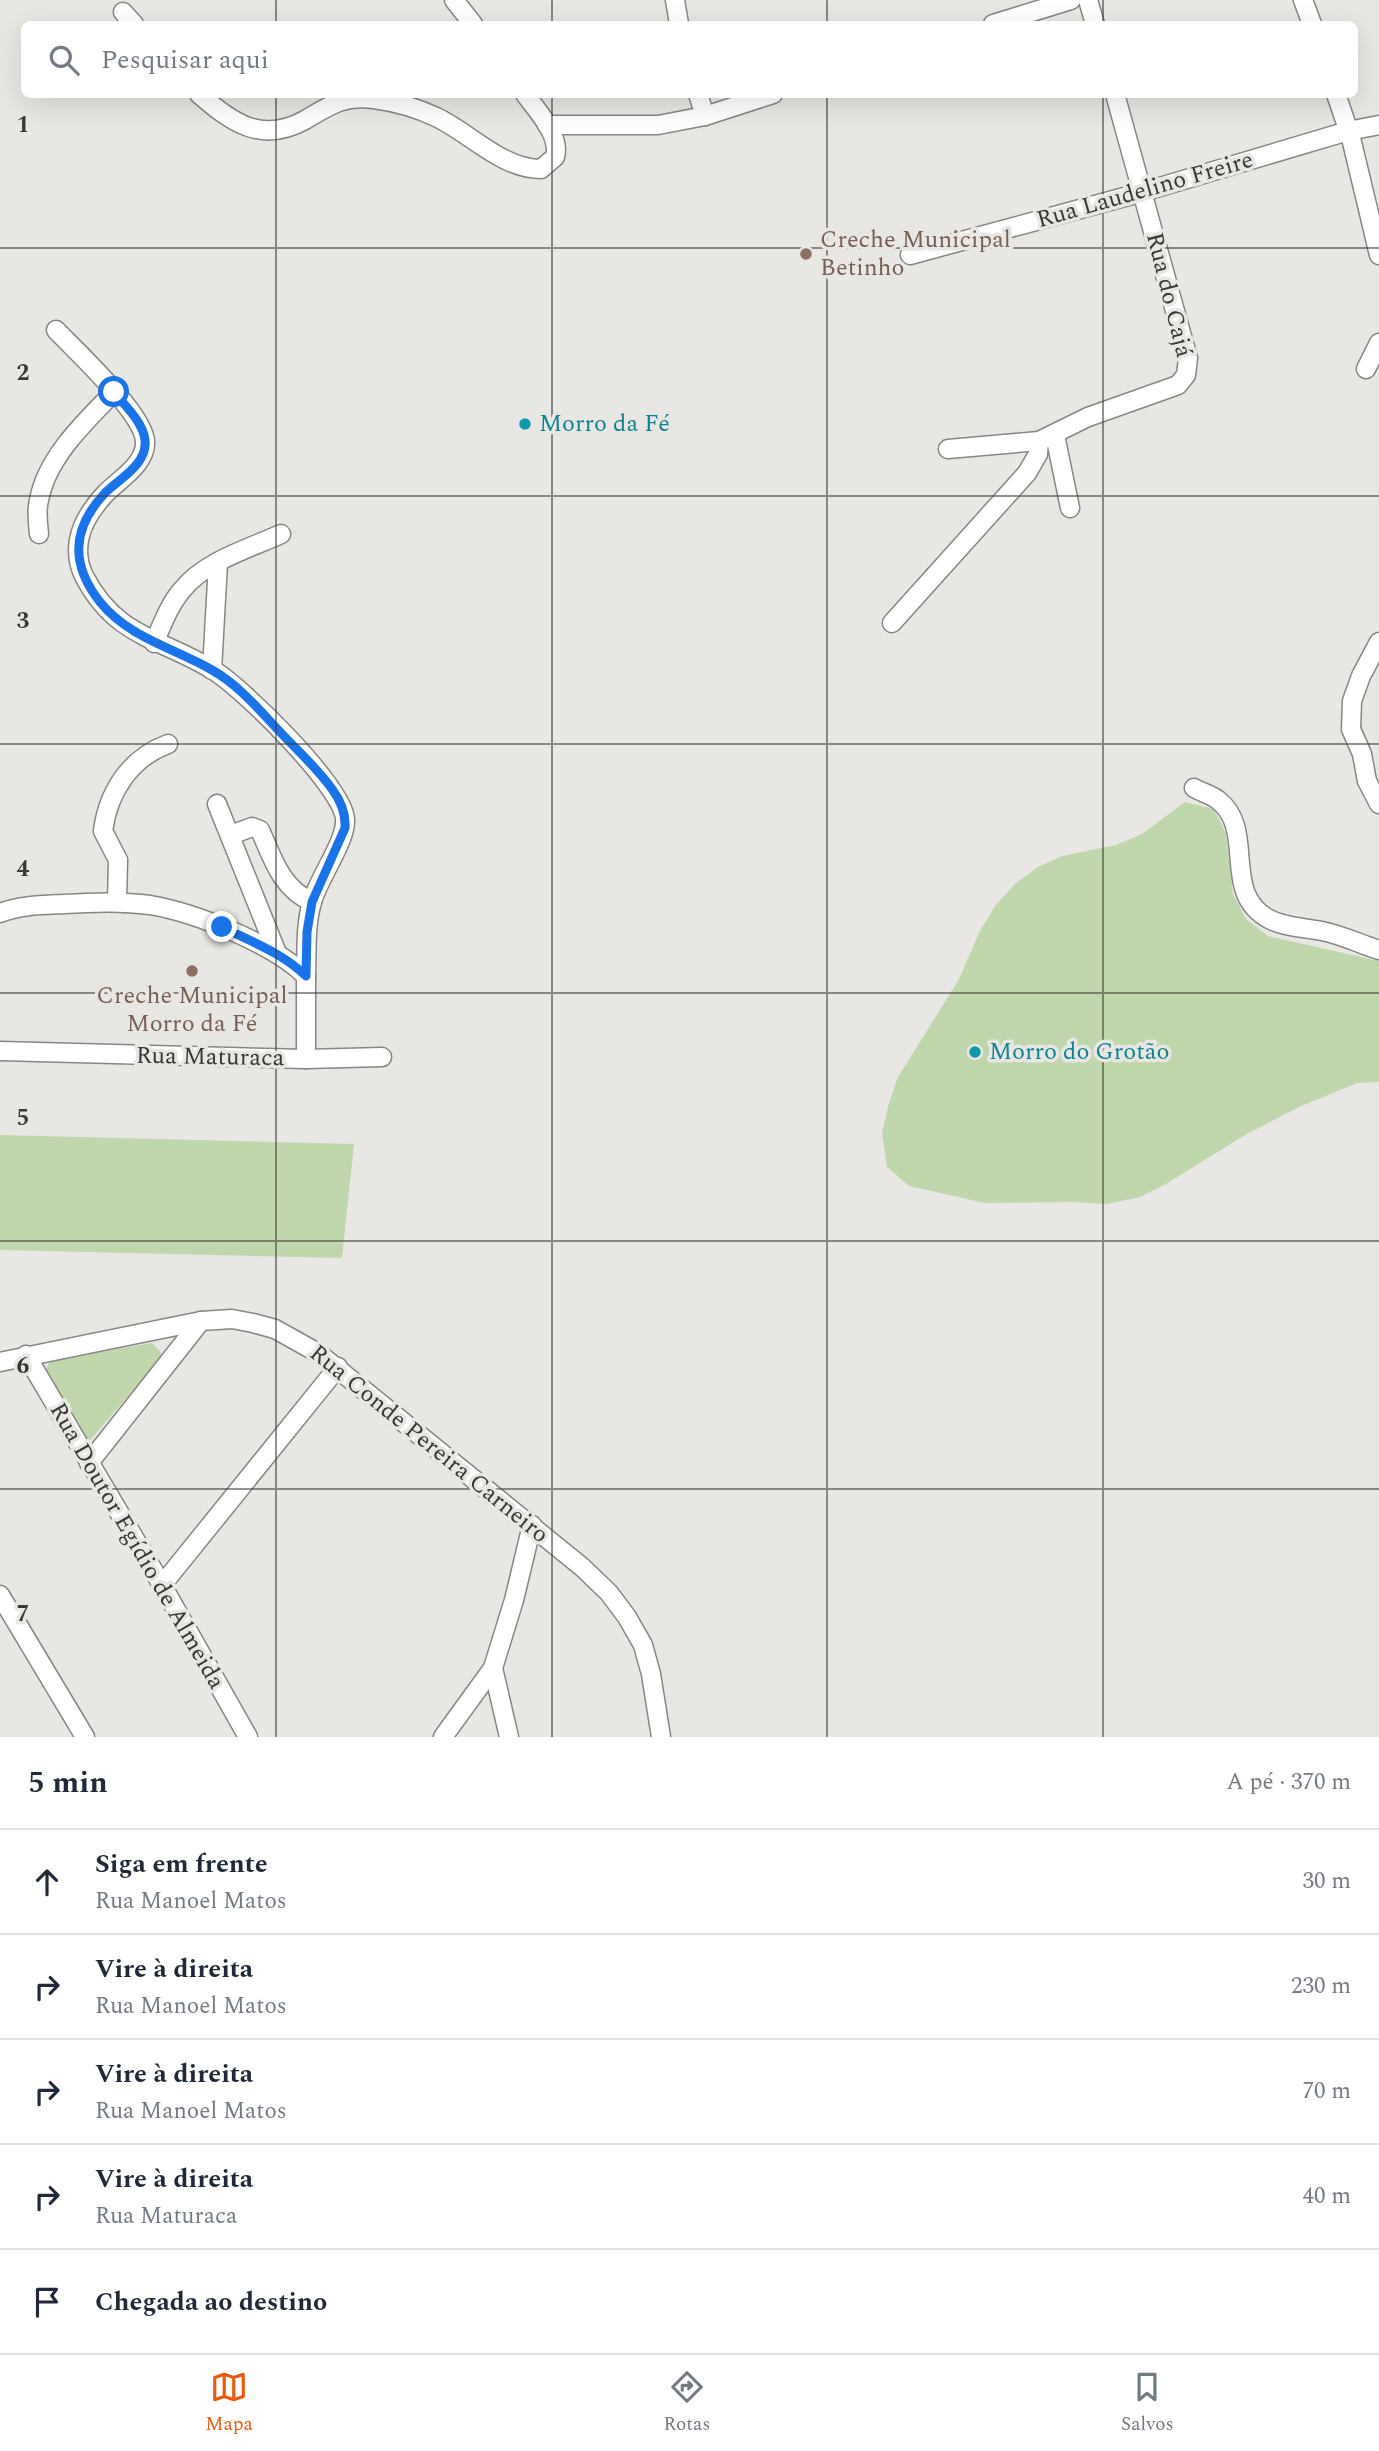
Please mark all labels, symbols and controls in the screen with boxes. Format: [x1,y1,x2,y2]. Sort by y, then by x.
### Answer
search box [21,21,1358,98]
text: Pesquisar aqui [101,40,269,80]
icon: search [45,41,83,79]
text: 1 [17,108,29,143]
street label: Rua Laudelino Freire [1032,142,1258,238]
place label: Creche Municipal Betinho [820,222,1011,286]
street label: Rua do Cajá [1136,229,1202,362]
marker: Creche Municipal Betinho [798,246,814,262]
text: 2 [17,356,30,391]
route start [98,376,129,407]
place label: Morro da Fé [539,406,670,442]
marker: Morro da Fé [517,416,533,432]
text: 3 [17,604,30,639]
text: 4 [17,852,30,887]
route end [206,911,237,942]
marker: Creche Municipal Morro da Fé [184,963,200,979]
place label: Creche Municipal Morro da Fé [97,978,287,1042]
place label: Morro do Grotão [989,1034,1169,1070]
street label: Rua Maturaca [135,1038,285,1076]
marker: Morro do Grotão [967,1044,983,1060]
text: 5 [17,1101,29,1136]
street label: Rua Conde Pereira Carneiro [301,1336,557,1552]
text: 6 [17,1349,30,1384]
street label: Rua Doutor Egídio de Almeida [40,1396,234,1696]
text: 7 [17,1597,29,1632]
text: 5 min [28,1760,108,1806]
text: A pé · 370 m [1226,1765,1351,1800]
text: Siga em frente [95,1844,268,1884]
icon: ahead [28,1863,66,1901]
text: 30 m [1302,1864,1351,1899]
text: Rua Manoel Matos [95,1884,287,1919]
text: Vire à direita [95,1949,253,1989]
icon: right [28,1968,66,2006]
text: 230 m [1291,1969,1351,2004]
text: Rua Manoel Matos [95,1989,287,2024]
text: Vire à direita [95,2054,253,2094]
icon: right [28,2073,66,2111]
text: 70 m [1302,2074,1351,2109]
text: Rua Manoel Matos [95,2094,287,2129]
text: Vire à direita [95,2159,253,2199]
icon: right [28,2178,66,2216]
text: 40 m [1302,2179,1351,2214]
text: Rua Maturaca [95,2199,237,2234]
text: Chegada ao destino [95,2282,327,2322]
icon: arrive [28,2283,66,2321]
tab: Mapa [205,2368,253,2439]
tab: Rotas [663,2368,710,2439]
tab: Salvos [1121,2368,1174,2439]

